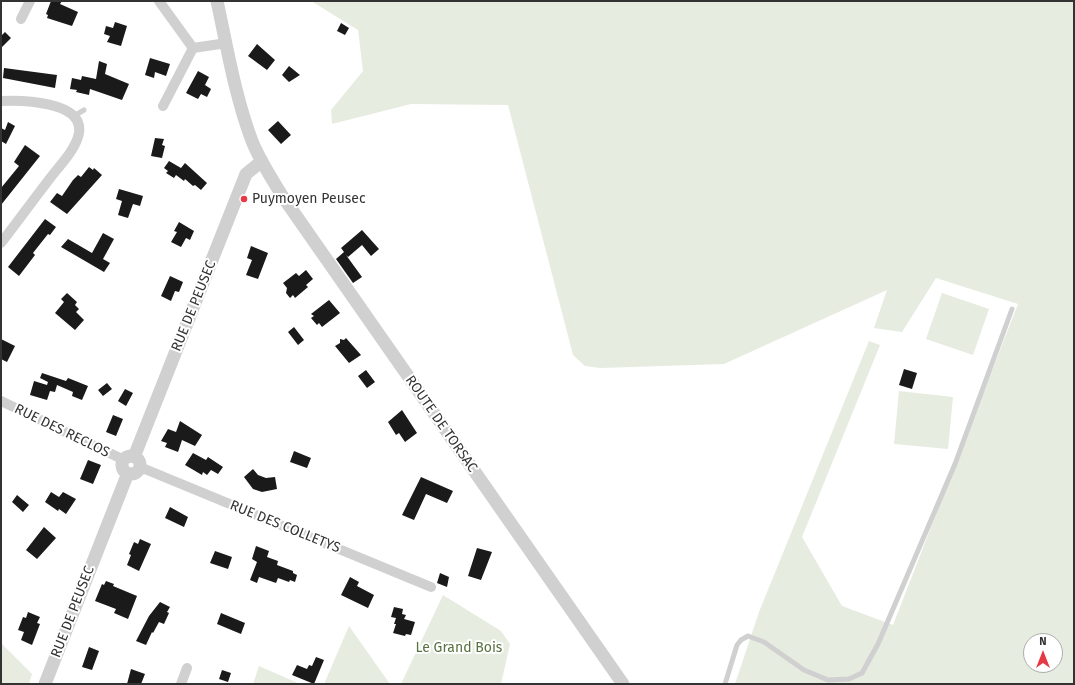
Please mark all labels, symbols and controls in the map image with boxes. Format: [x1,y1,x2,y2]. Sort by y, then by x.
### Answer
place label: Puymoyen Peusec [252,191,366,207]
marker: Puymoyen Peusec [239,194,249,204]
street label: RUE DE PEUSEC [168,258,220,354]
street label: ROUTE DE TORSAC [401,372,481,476]
street label: RUE DES RECLOS [12,401,112,461]
street label: RUE DES COLLETYS [227,497,343,557]
street label: RUE DE PEUSEC [48,564,98,660]
north arrow [1023,633,1063,673]
text: N [1039,635,1047,648]
park label: Le Grand Bois [416,640,502,656]

